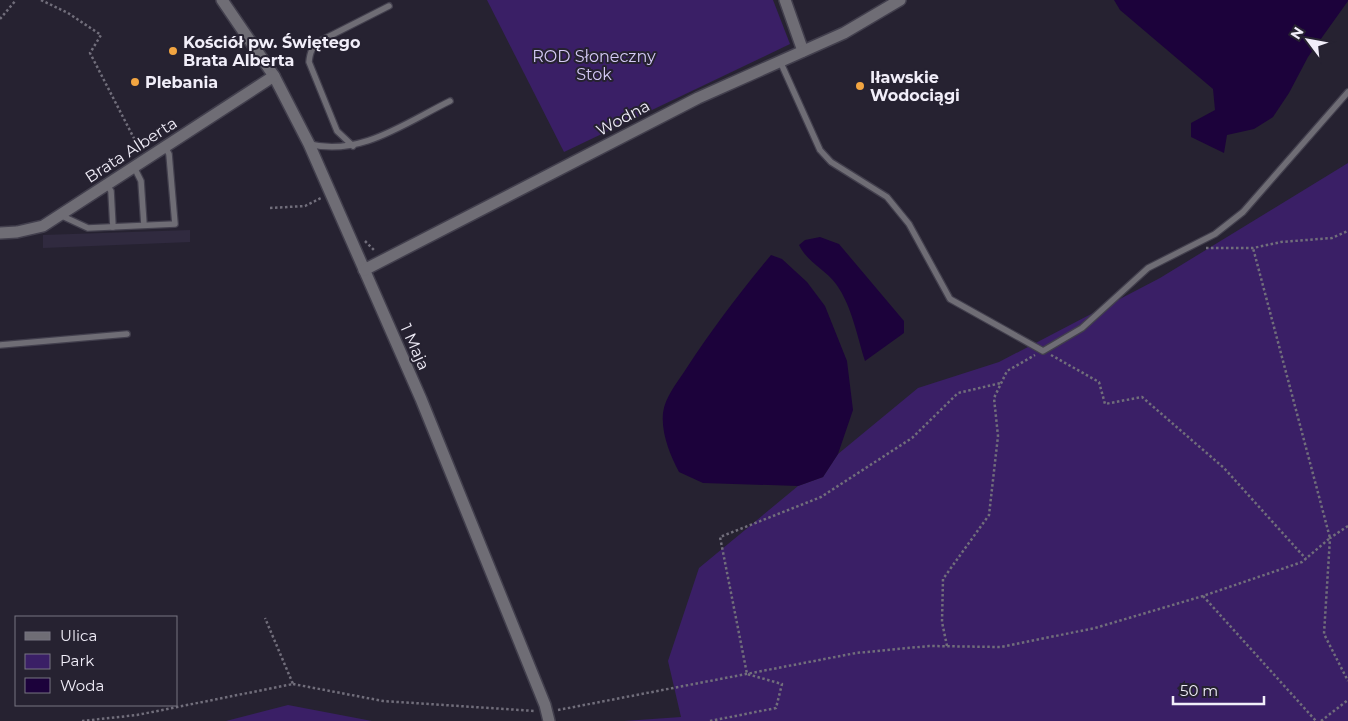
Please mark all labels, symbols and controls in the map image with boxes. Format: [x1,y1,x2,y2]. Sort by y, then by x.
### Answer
north arrow [1283,15,1333,65]
text: N [1286,24,1308,43]
place label: Kościół pw. Świętego Brata Alberta [183,33,360,70]
marker: Kościół pw. Świętego Brata Alberta [167,45,179,57]
park label: ROD Słoneczny Stok [532,47,656,84]
place label: Iławskie Wodociągi [870,68,960,106]
place label: Plebania [145,73,218,92]
marker: Plebania [129,76,141,88]
marker: Iławskie Wodociągi [854,80,866,92]
street label: Wodna [593,96,653,140]
street label: Brata Alberta [82,113,180,187]
street label: 1 Maja [396,321,434,373]
legend [15,616,178,706]
text: Ulica [60,626,97,645]
text: Park [60,651,94,670]
scale bar [1173,674,1264,706]
text: Woda [60,676,104,695]
text: 50 m [1180,681,1218,700]

